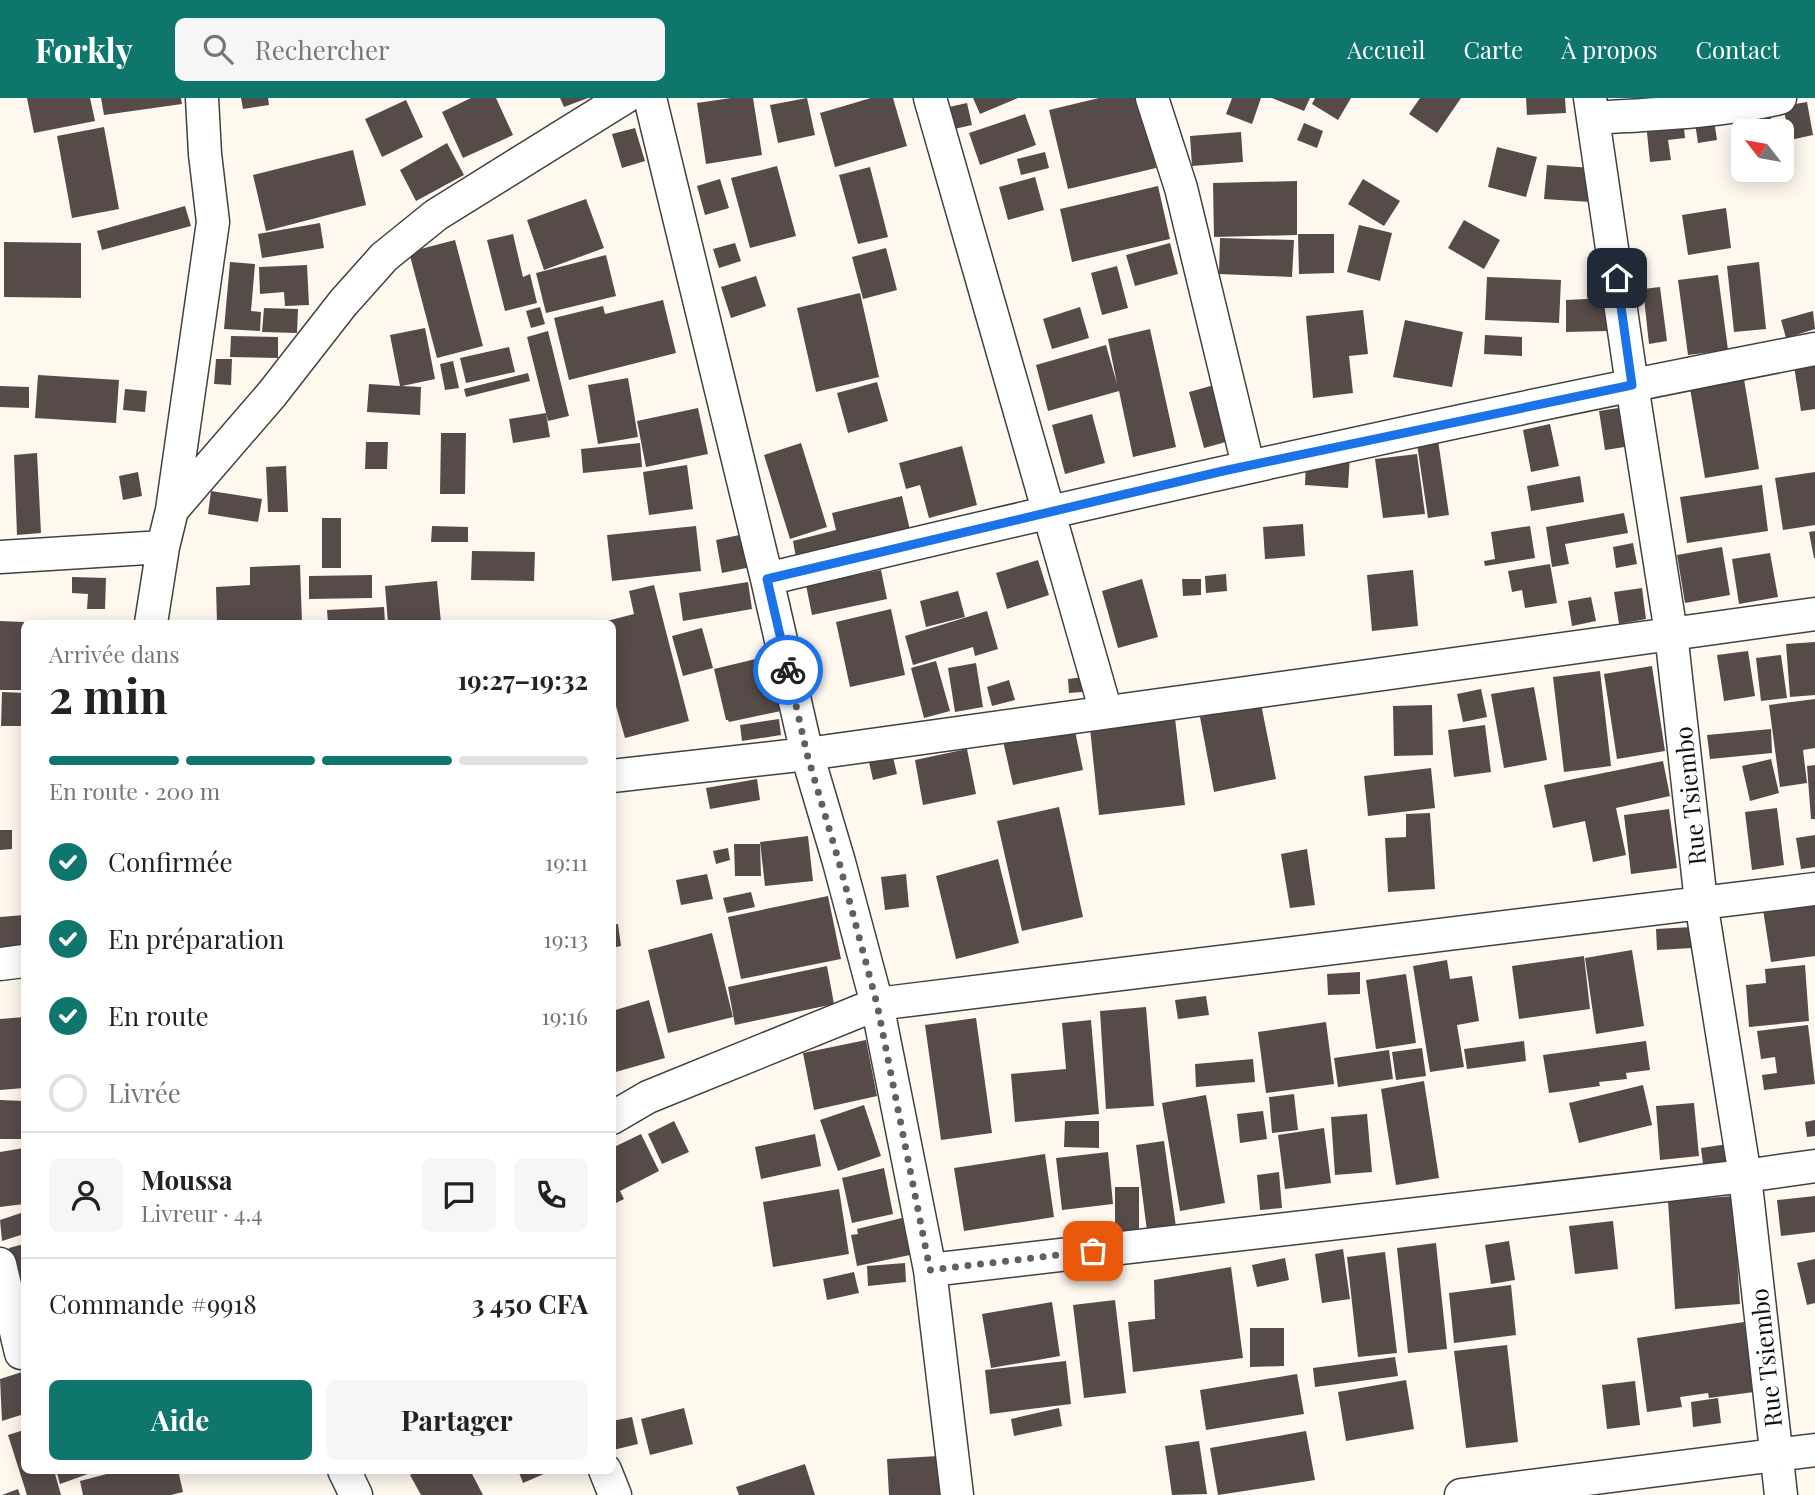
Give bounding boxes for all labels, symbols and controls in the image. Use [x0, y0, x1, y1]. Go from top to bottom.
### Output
search box [175, 18, 665, 81]
text: Forkly [35, 27, 133, 71]
icon: search [199, 30, 237, 68]
text: Rechercher [255, 32, 390, 67]
text: Accueil [1347, 33, 1425, 65]
text: Carte [1463, 33, 1523, 65]
text: À propos [1561, 33, 1657, 65]
text: Contact [1695, 33, 1780, 65]
north arrow [1731, 119, 1794, 182]
map controls [1731, 119, 1794, 182]
pin [1587, 248, 1647, 308]
icon: home [1598, 259, 1636, 297]
courier [753, 635, 823, 705]
text: Arrivée dans [49, 638, 180, 669]
icon: bike [769, 651, 807, 689]
text: 19:27–19:32 [457, 662, 588, 697]
text: 2 min [49, 664, 168, 726]
street label: Rue Tsiembo [1666, 725, 1712, 867]
text: En route · 200 m [49, 775, 220, 806]
icon: check [49, 843, 87, 881]
text: Confirmée [108, 844, 233, 879]
text: 19:11 [545, 846, 588, 877]
icon: check [49, 920, 87, 958]
text: En préparation [108, 921, 284, 956]
text: 19:13 [543, 923, 588, 954]
icon: check [49, 997, 87, 1035]
text: En route [108, 998, 209, 1033]
text: 19:16 [541, 1000, 588, 1031]
text: Livrée [108, 1075, 181, 1110]
button: person [49, 1158, 123, 1232]
button: chat [422, 1158, 496, 1232]
button: phone [514, 1158, 588, 1232]
text: Moussa [141, 1162, 233, 1197]
text: Livreur · 4.4 [141, 1197, 263, 1228]
pin [1063, 1221, 1123, 1281]
icon: bag [1074, 1232, 1112, 1270]
text: Commande #9918 [49, 1286, 257, 1321]
text: 3 450 CFA [472, 1286, 588, 1321]
street label: Rue Tsiembo [1742, 1287, 1788, 1429]
button: Aide [49, 1380, 312, 1460]
button: Partager [326, 1380, 588, 1460]

